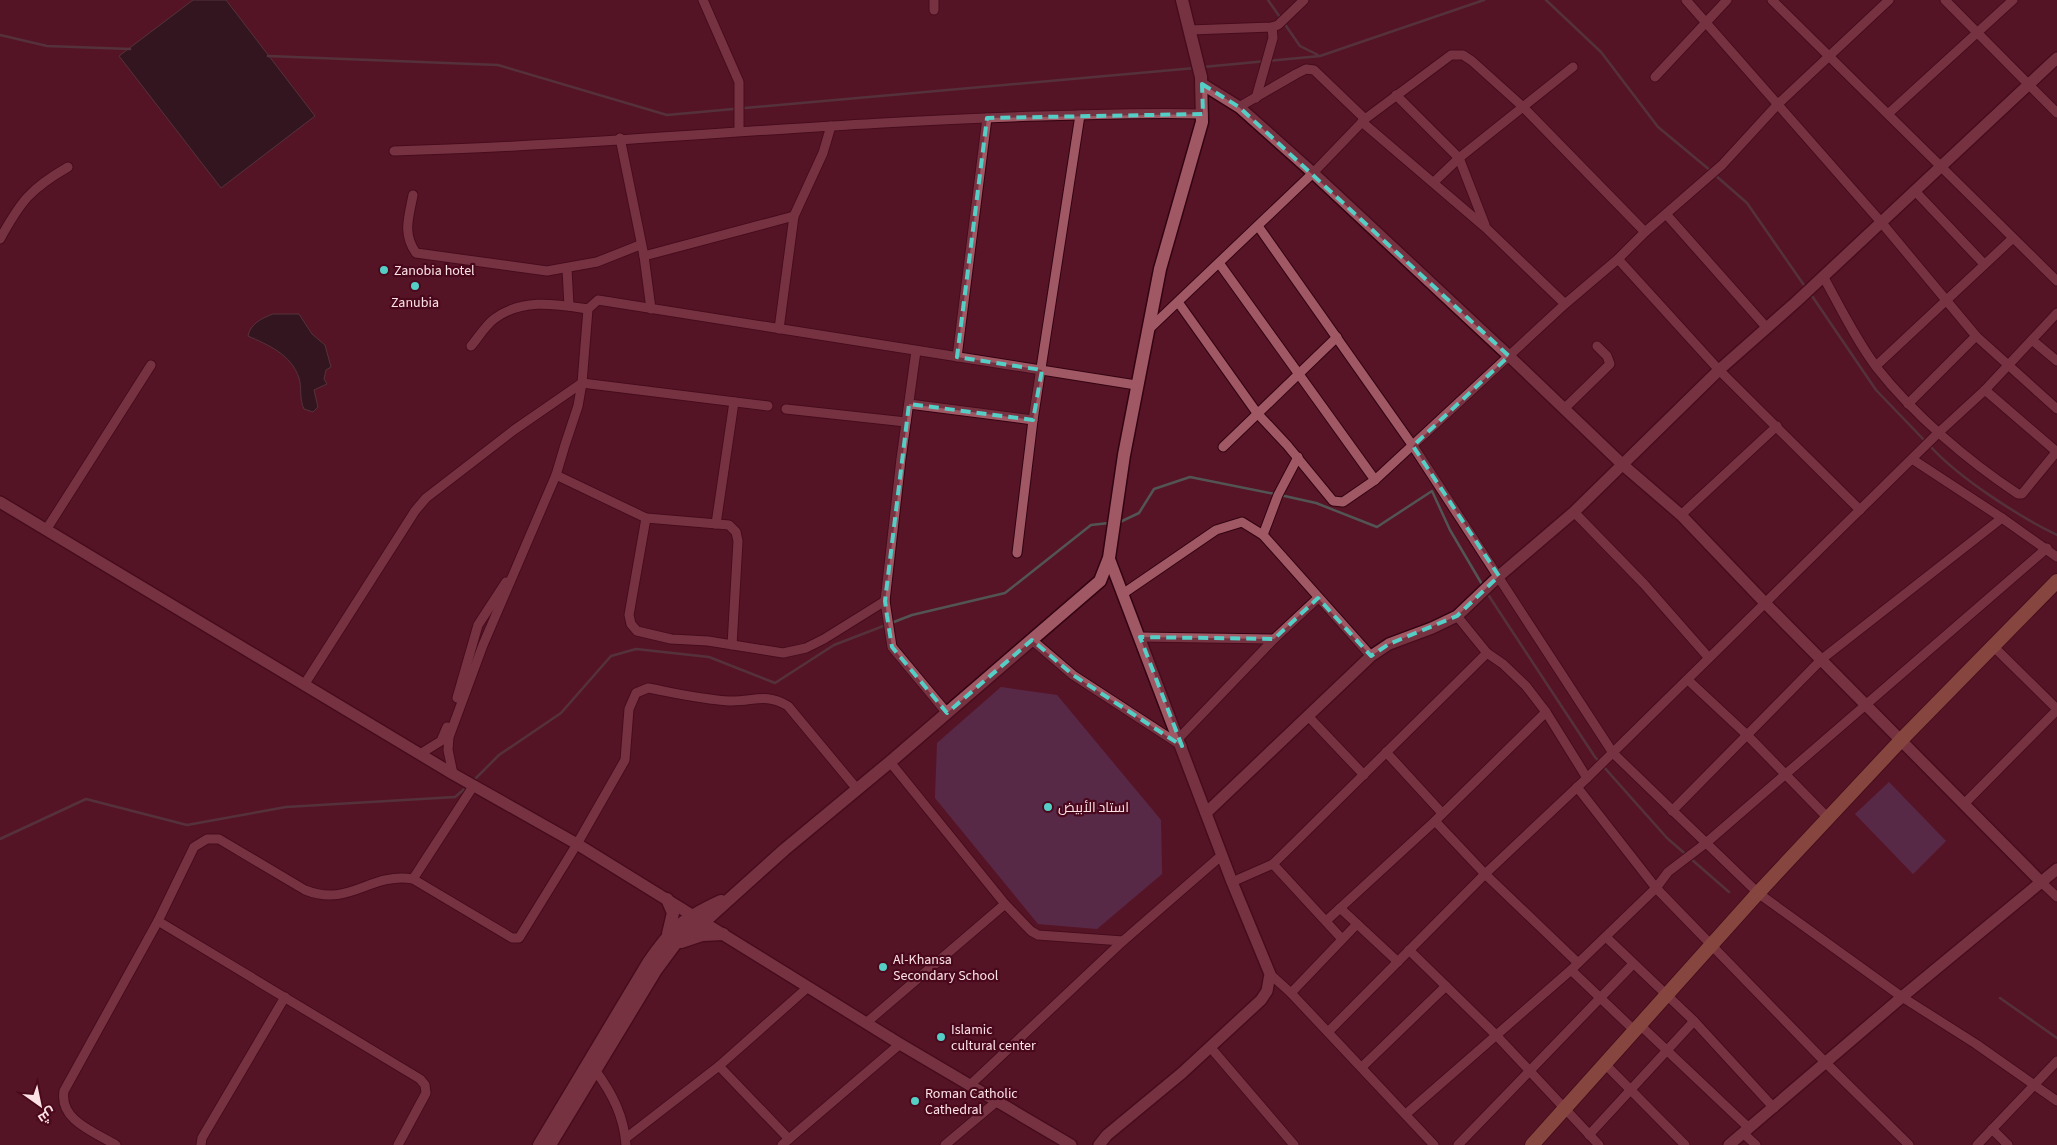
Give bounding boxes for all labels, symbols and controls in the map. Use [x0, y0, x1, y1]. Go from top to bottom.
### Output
place label: Zanobia hotel [394, 261, 475, 281]
marker: Zanobia hotel [378, 264, 390, 276]
marker: Zanubia [409, 280, 421, 292]
place label: Zanubia [391, 293, 439, 313]
place label: استاد الأبيض [1058, 798, 1129, 818]
marker: استاد الأبيض [1042, 801, 1054, 813]
place label: Al-Khansa Secondary School [893, 950, 999, 986]
marker: Al-Khansa Secondary School [877, 961, 889, 973]
place label: Islamic cultural center [951, 1020, 1036, 1056]
marker: Islamic cultural center [935, 1031, 947, 1043]
north arrow [15, 1080, 65, 1130]
place label: Roman Catholic Cathedral [925, 1084, 1018, 1120]
marker: Roman Catholic Cathedral [909, 1095, 921, 1107]
text: ش [34, 1102, 60, 1128]

